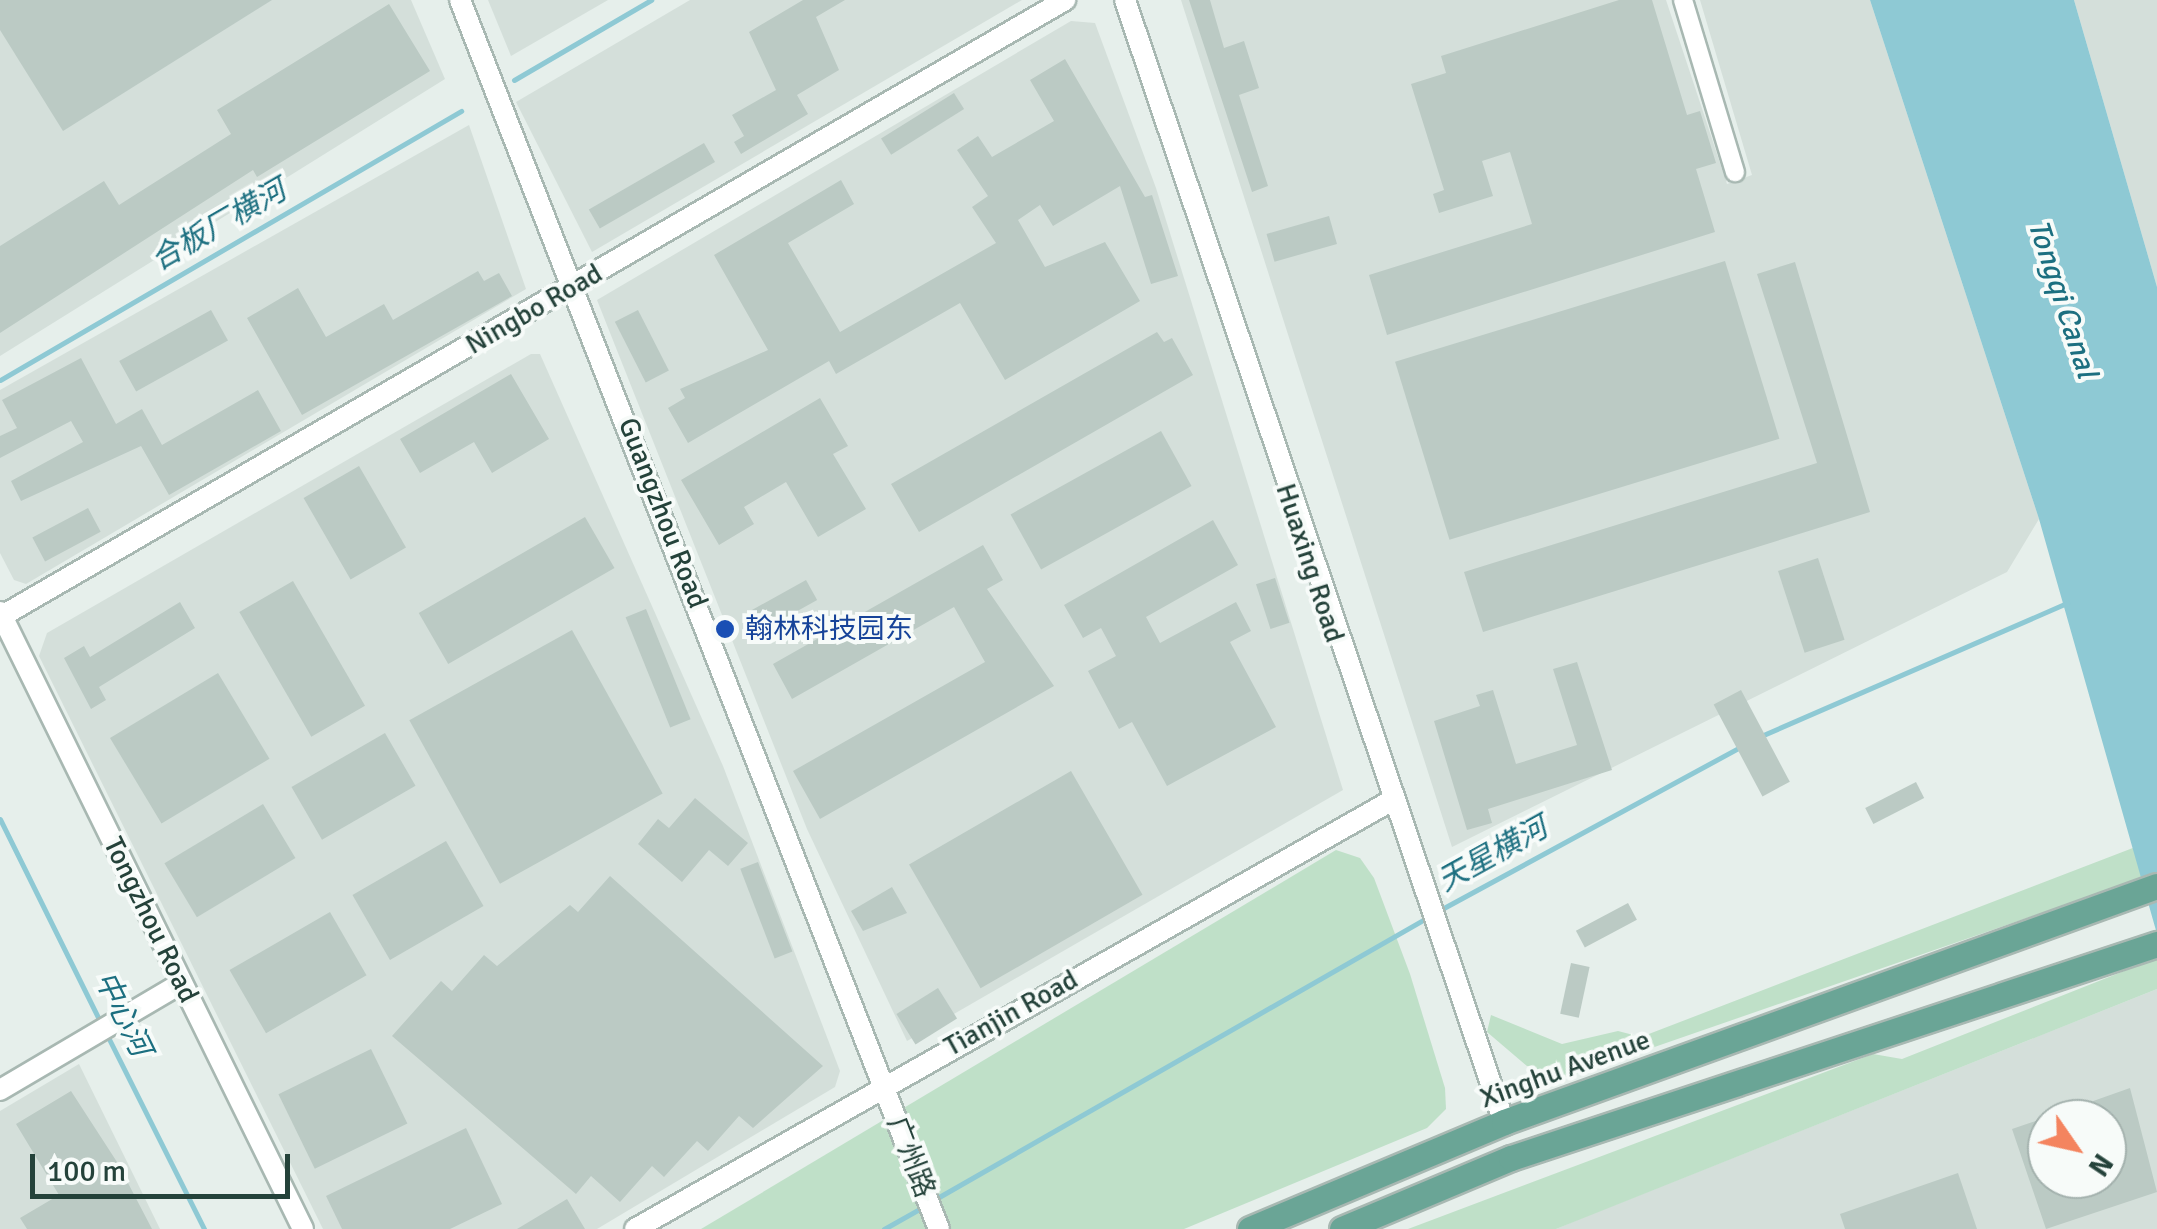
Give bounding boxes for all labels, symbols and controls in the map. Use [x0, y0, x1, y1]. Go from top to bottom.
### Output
water label: 合板厂横河 [145, 173, 293, 279]
water label: Tongqi Canal [2020, 215, 2104, 383]
street label: Ningbo Road [460, 256, 608, 362]
street label: Guangzhou Road [611, 413, 715, 613]
street label: Huaxing Road [1269, 479, 1351, 647]
place label: 翰林科技园东 [745, 612, 913, 646]
marker: 翰林科技园东 [714, 618, 736, 640]
water label: 天星横河 [1432, 810, 1554, 900]
street label: Tongzhou Road [96, 832, 206, 1008]
street label: Tianjin Road [938, 963, 1084, 1063]
water label: 中心河 [86, 966, 158, 1062]
street label: Xinghu Avenue [1475, 1023, 1655, 1115]
north arrow [2027, 1099, 2127, 1199]
street label: 广州路 [880, 1112, 942, 1202]
scale bar [35, 1134, 295, 1196]
text: N [2081, 1147, 2120, 1182]
text: 100 m [47, 1153, 126, 1190]

